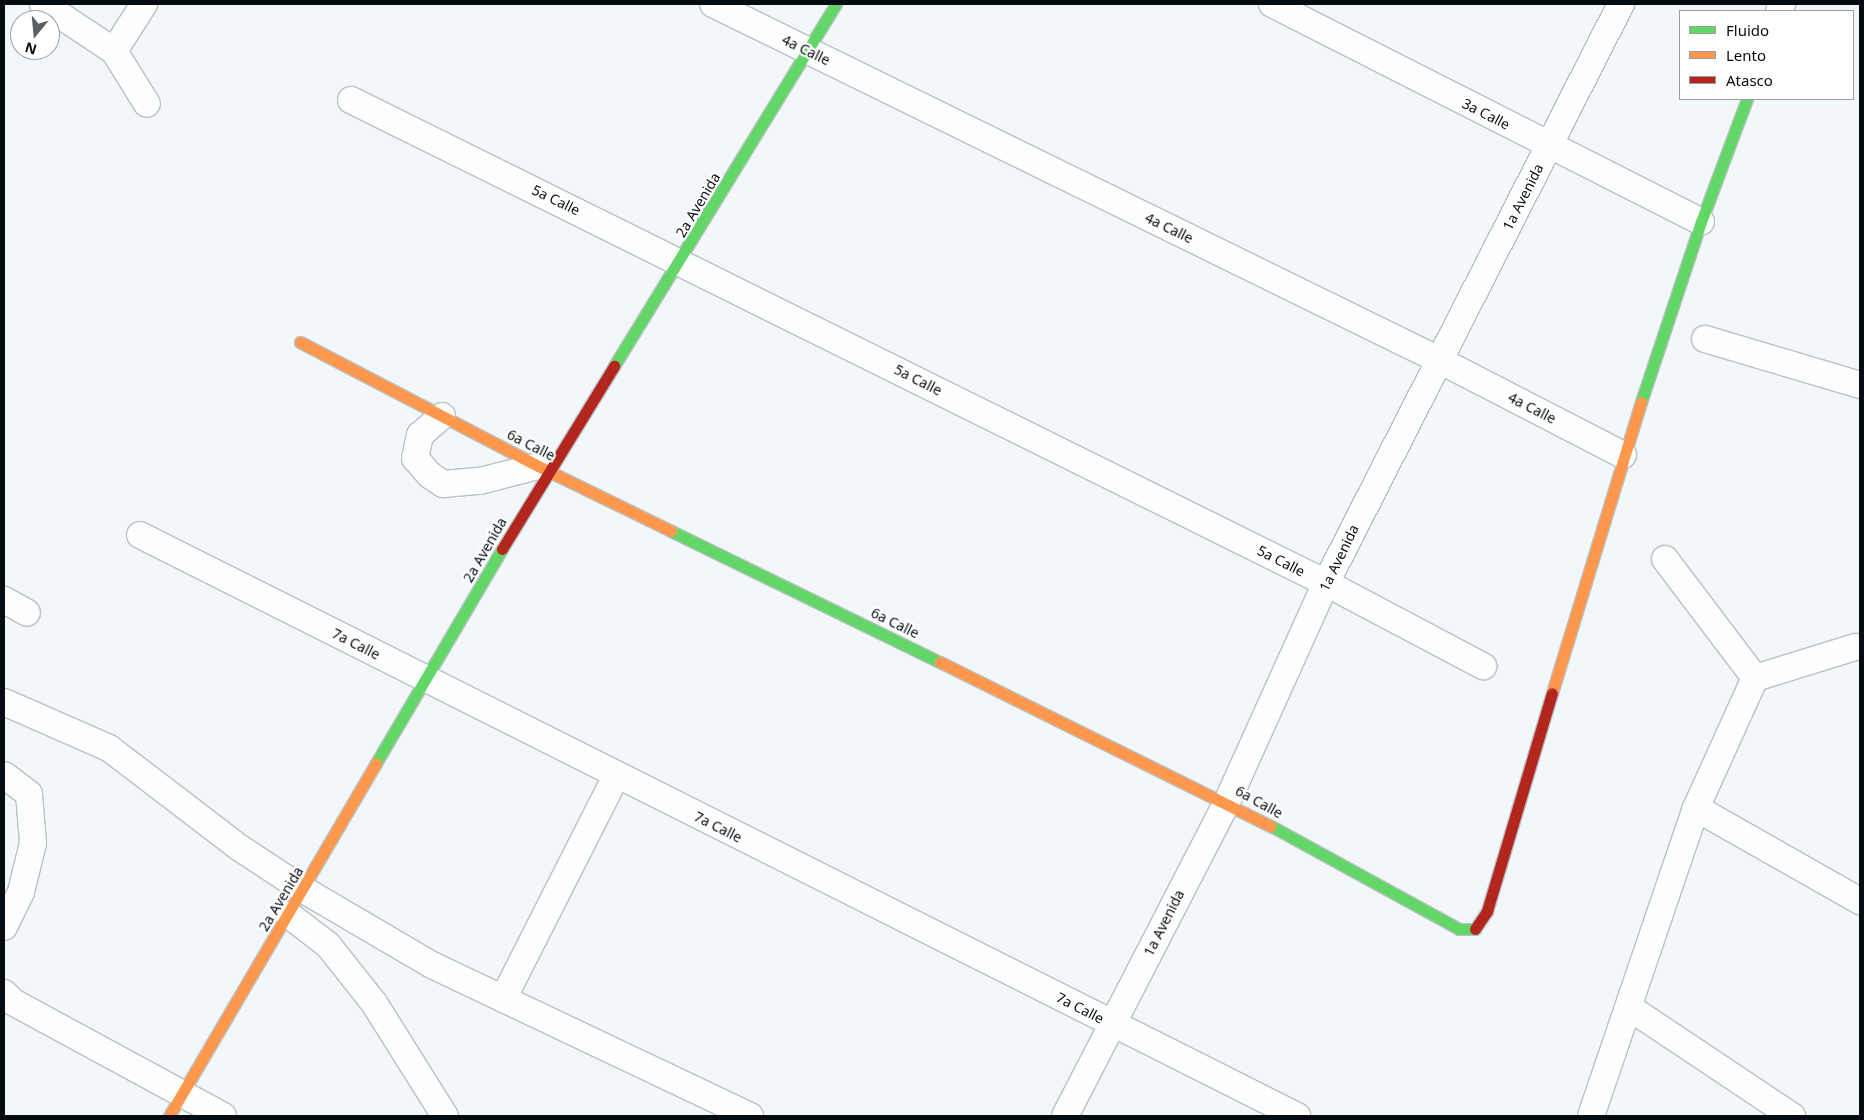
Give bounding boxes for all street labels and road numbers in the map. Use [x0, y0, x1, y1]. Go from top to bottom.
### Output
street label: 4a Calle [779, 31, 833, 69]
street label: 3a Calle [1459, 95, 1513, 133]
street label: 1a Avenida [1499, 161, 1547, 233]
street label: 2a Avenida [672, 170, 724, 240]
street label: 5a Calle [529, 181, 583, 219]
street label: 4a Calle [1142, 209, 1196, 247]
street label: 5a Calle [891, 361, 945, 399]
street label: 4a Calle [1505, 389, 1559, 427]
street label: 6a Calle [504, 426, 558, 464]
street label: 2a Avenida [460, 515, 510, 585]
street label: 1a Avenida [1316, 522, 1362, 594]
street label: 5a Calle [1254, 542, 1308, 580]
street label: 6a Calle [868, 604, 922, 642]
street label: 7a Calle [329, 625, 383, 663]
street label: 6a Calle [1232, 782, 1286, 822]
street label: 7a Calle [691, 808, 745, 846]
street label: 2a Avenida [255, 864, 307, 934]
street label: 1a Avenida [1140, 887, 1188, 959]
street label: 7a Calle [1053, 989, 1107, 1027]

